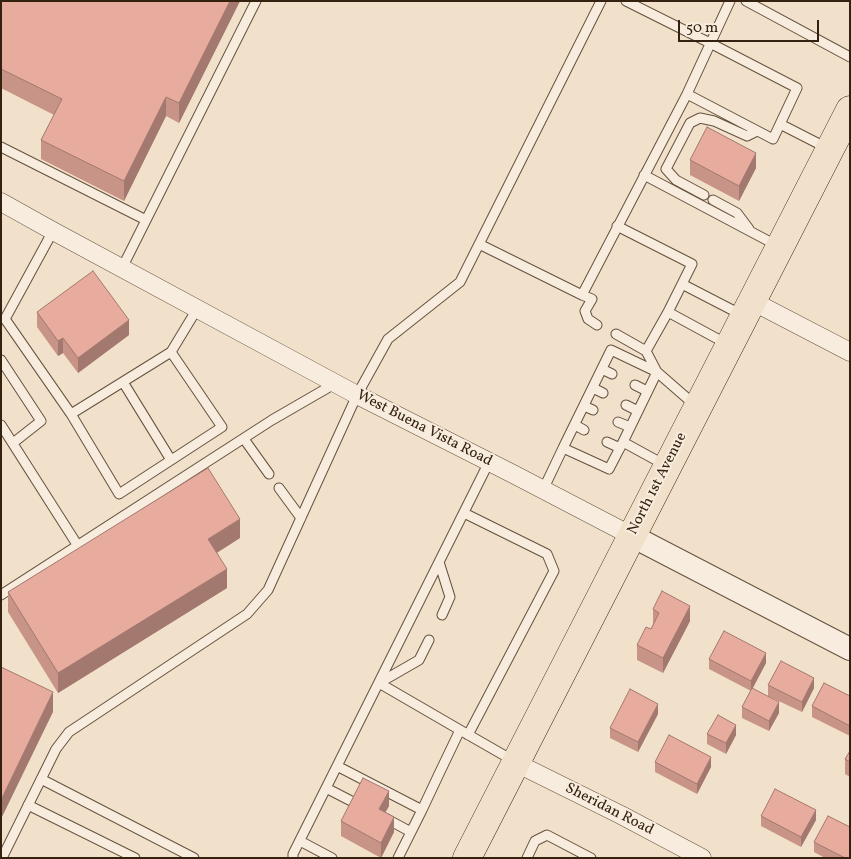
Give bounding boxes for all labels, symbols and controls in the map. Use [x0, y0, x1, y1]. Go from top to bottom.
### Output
scale bar [681, 10, 822, 42]
text: 50 m [686, 18, 718, 39]
street label: West Buena Vista Road [353, 387, 495, 471]
street label: North 1st Avenue [625, 430, 691, 538]
street label: Sheridan Road [562, 780, 656, 840]

